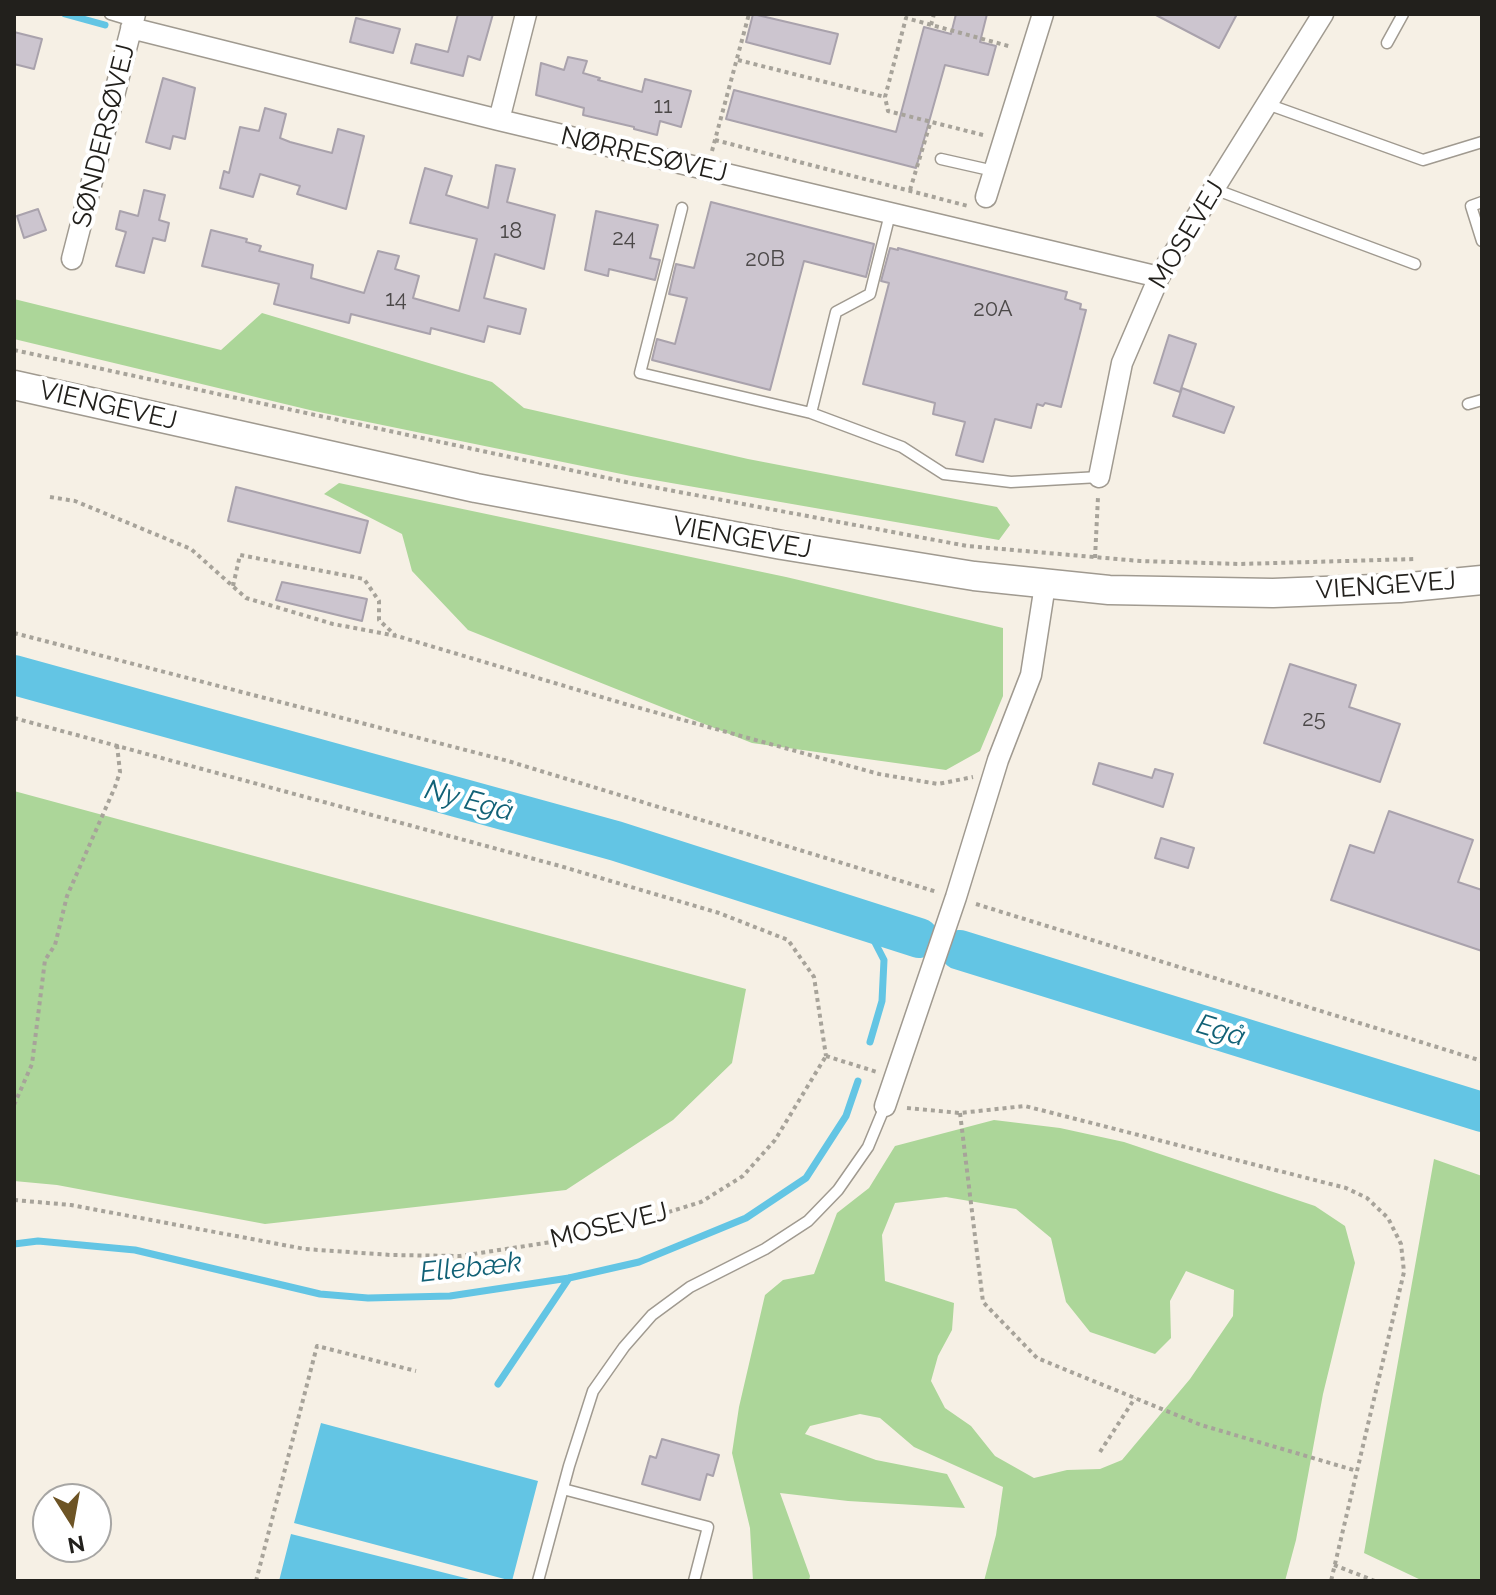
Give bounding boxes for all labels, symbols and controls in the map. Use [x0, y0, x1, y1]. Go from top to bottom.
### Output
street label: SØNDERSØVEJ [66, 41, 142, 231]
house number: 11 [654, 93, 672, 119]
street label: NØRRESØVEJ [558, 121, 730, 189]
street label: MOSEVEJ [1143, 176, 1231, 294]
house number: 18 [500, 218, 522, 244]
house number: 24 [612, 225, 636, 251]
house number: 20B [745, 246, 785, 272]
house number: 14 [385, 286, 407, 312]
house number: 20A [973, 296, 1013, 322]
street label: VIENGEVEJ [36, 375, 180, 437]
street label: VIENGEVEJ [670, 510, 814, 566]
street label: VIENGEVEJ [1315, 566, 1457, 606]
house number: 25 [1302, 706, 1326, 732]
water label: Ny Egå [421, 773, 517, 829]
water label: Egå [1193, 1008, 1249, 1054]
street label: MOSEVEJ [547, 1196, 671, 1256]
water label: Ellebæk [418, 1246, 524, 1290]
north arrow [32, 1483, 112, 1563]
text: N [65, 1530, 87, 1559]

